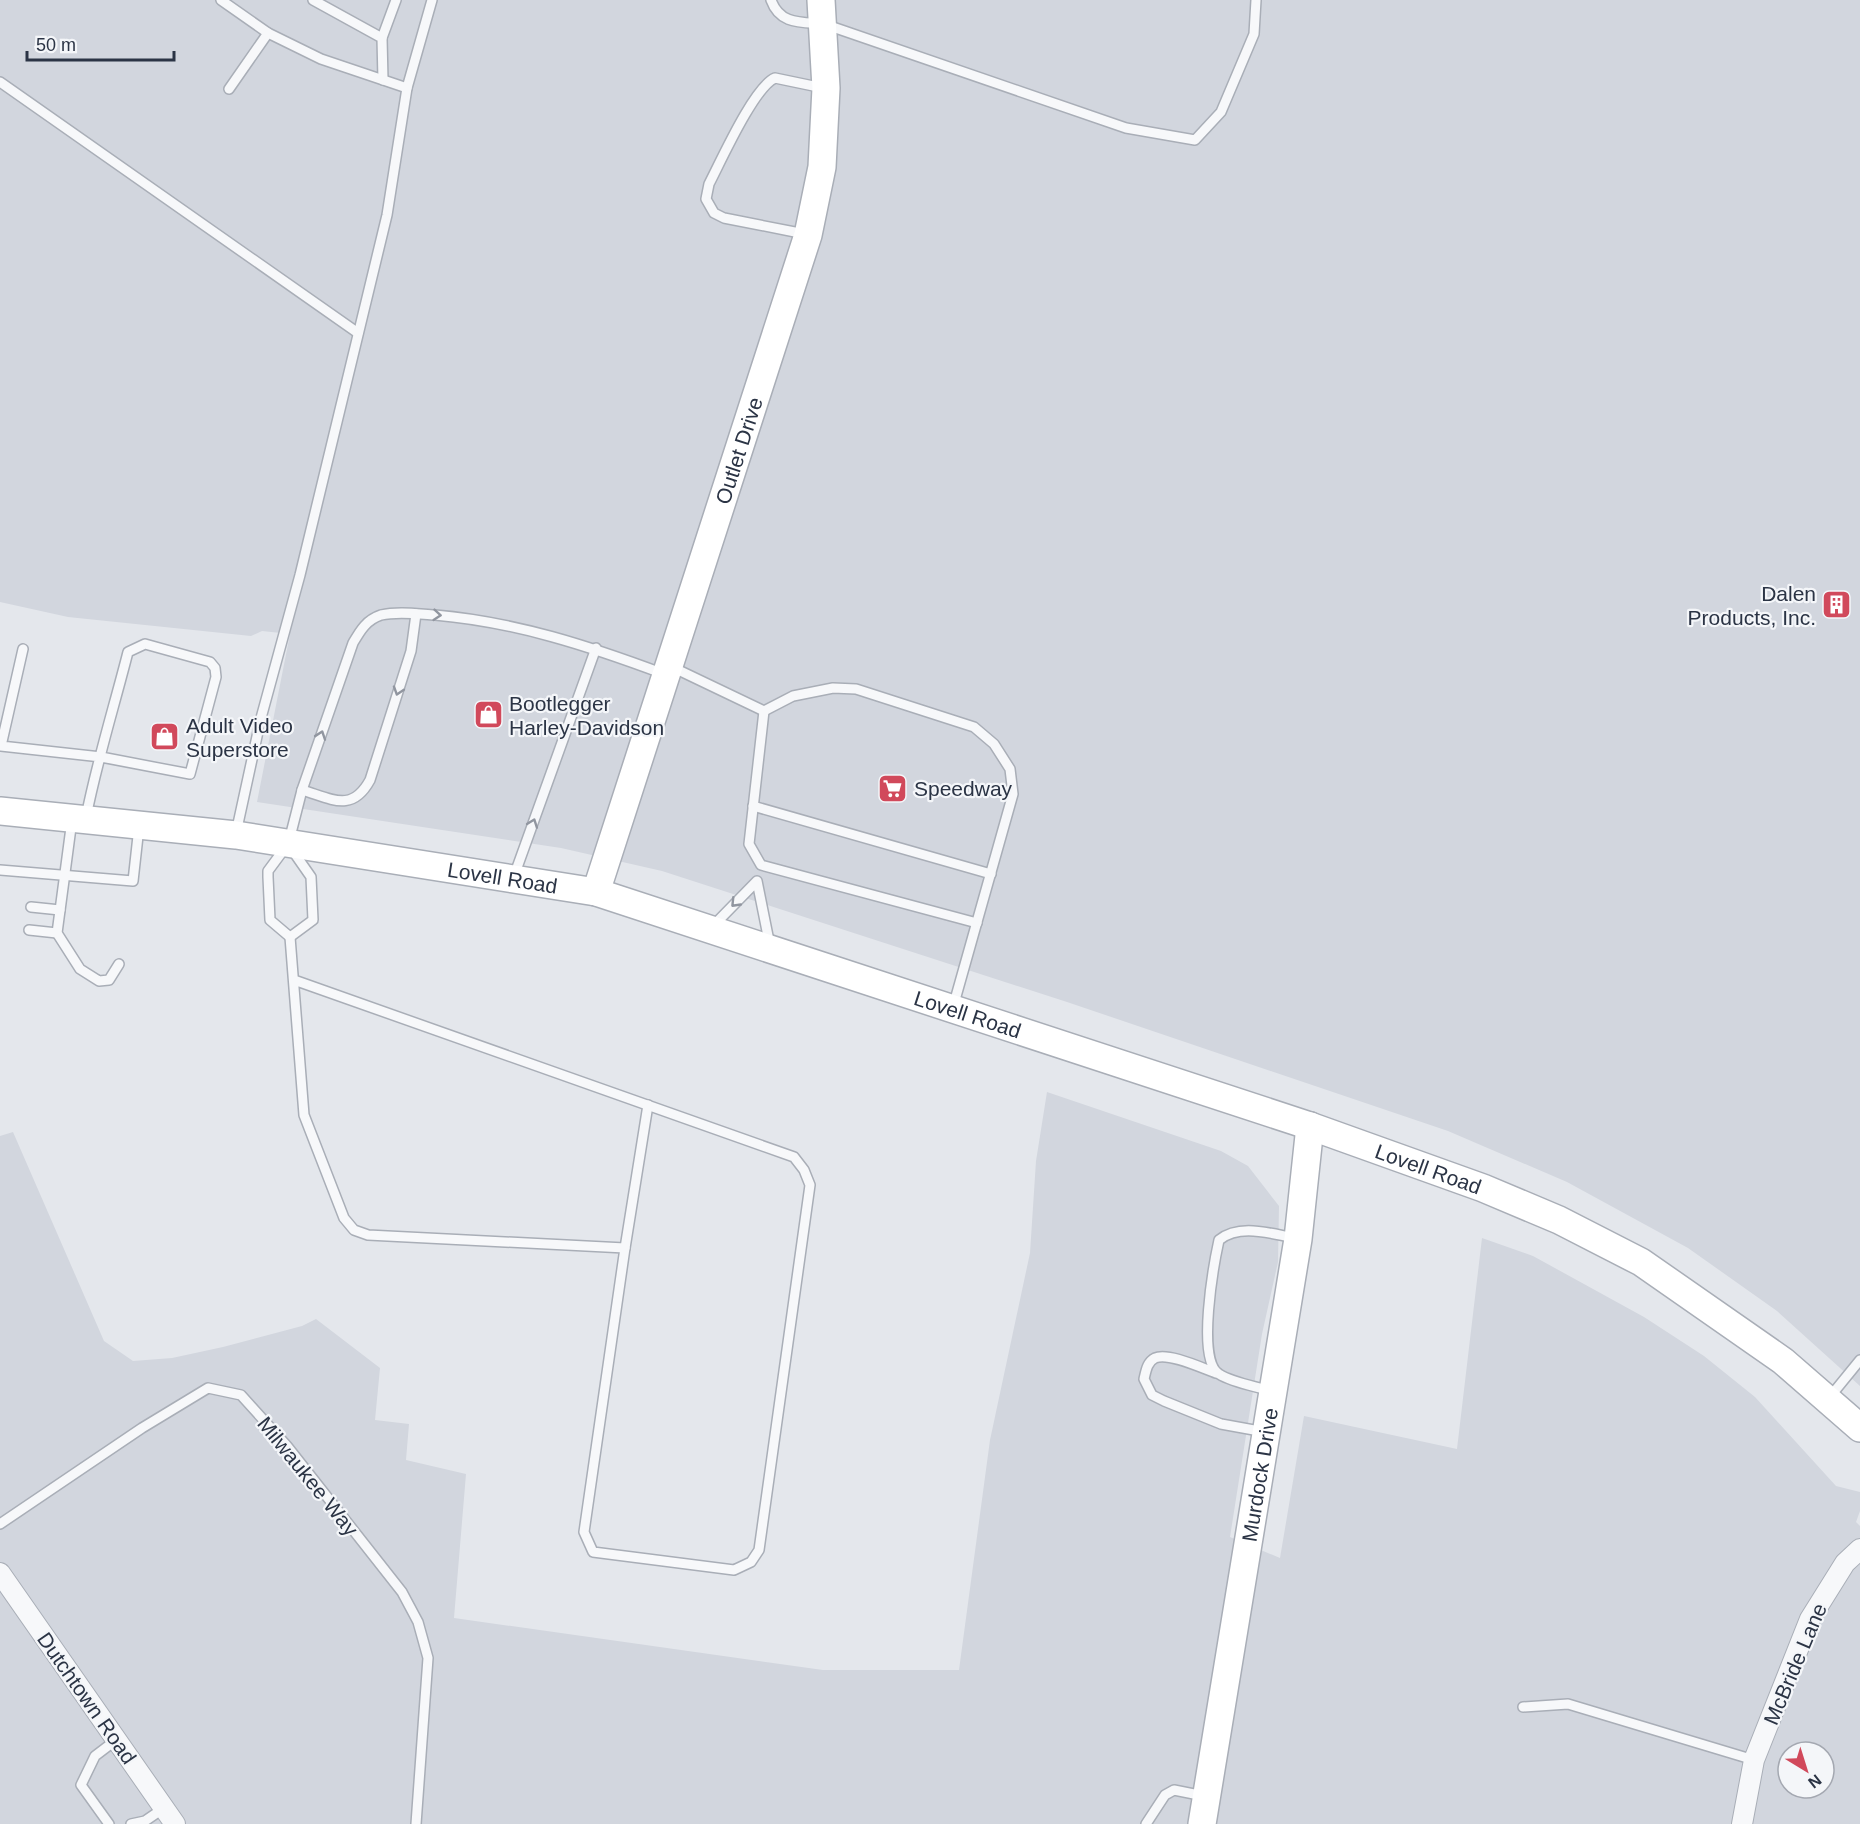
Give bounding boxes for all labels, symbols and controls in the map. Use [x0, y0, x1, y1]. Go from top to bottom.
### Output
scale bar [27, 24, 174, 62]
text: 50 m [36, 35, 76, 55]
street label: Outlet Drive [711, 394, 766, 507]
place label: Dalen Products, Inc. [1688, 582, 1816, 629]
building icon: Dalen Products, Inc. [1821, 589, 1853, 621]
one-way arrow [433, 609, 442, 622]
one-way arrow [393, 685, 406, 696]
place label: Bootlegger Harley-Davidson [509, 692, 664, 739]
shop icon: Bootlegger Harley-Davidson [472, 699, 504, 731]
place label: Adult Video Superstore [186, 714, 293, 761]
shop icon: Adult Video Superstore [149, 721, 181, 753]
one-way arrow [314, 730, 326, 741]
supermarket icon: Speedway [877, 772, 909, 804]
place label: Speedway [914, 777, 1013, 800]
one-way arrow [525, 818, 538, 829]
street label: Lovell Road [446, 857, 559, 897]
one-way arrow [731, 897, 742, 907]
street label: Lovell Road [912, 986, 1024, 1042]
street label: Lovell Road [1372, 1139, 1485, 1198]
street label: Murdock Drive [1237, 1406, 1282, 1543]
street label: Milwaukee Way [253, 1412, 363, 1540]
street label: McBride Lane [1759, 1600, 1831, 1728]
street label: Dutchtown Road [33, 1628, 141, 1768]
north arrow [1776, 1740, 1836, 1800]
text: N [1805, 1771, 1825, 1792]

